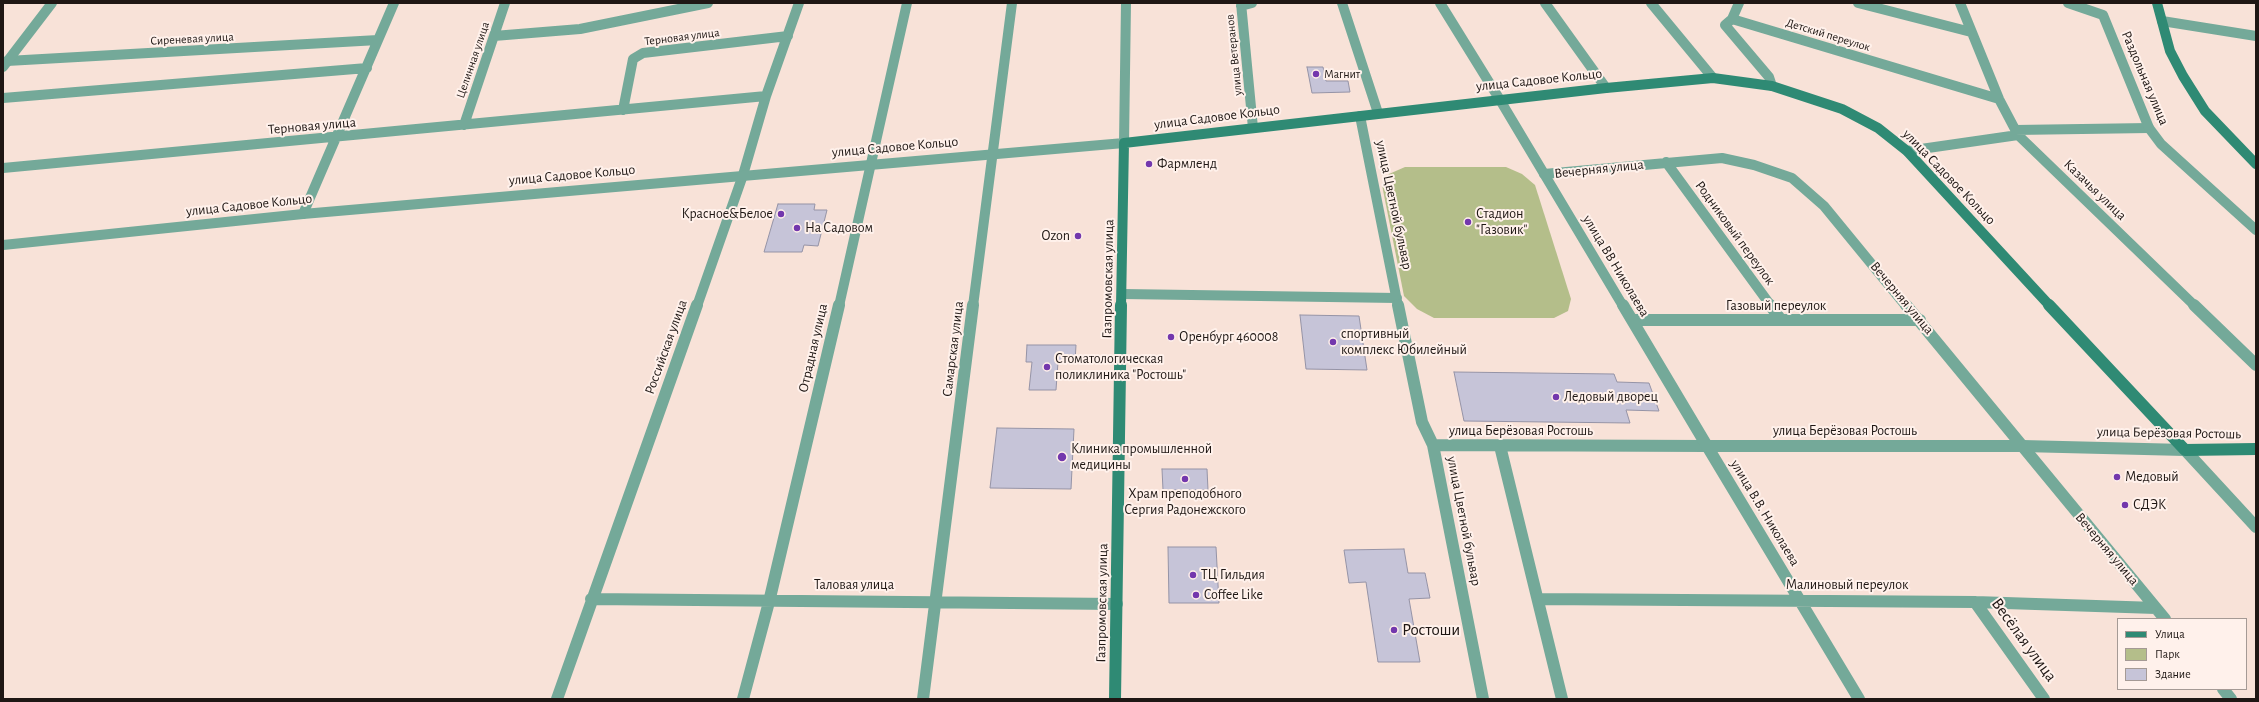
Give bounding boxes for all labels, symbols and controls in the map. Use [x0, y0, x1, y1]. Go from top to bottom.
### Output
street label: улица Ветеранов [1223, 14, 1245, 96]
street label: Детский переулок [1784, 15, 1872, 55]
street label: Целинная улица [453, 20, 493, 100]
street label: Терновая улица [644, 25, 720, 49]
street label: Раздольная улица [2118, 28, 2172, 128]
street label: Сиреневая улица [150, 30, 234, 48]
street label: улица Садовое Кольцо [1475, 65, 1603, 95]
place label: Магнит [1324, 67, 1360, 81]
marker: Магнит [1311, 69, 1321, 79]
street label: улица Садовое Кольцо [1153, 101, 1281, 133]
street label: Терновая улица [267, 114, 357, 138]
street label: улица Садовое Кольцо [1899, 126, 1999, 228]
street label: улица Садовое Кольцо [831, 133, 959, 161]
street label: улица Цветной бульвар [1372, 139, 1416, 271]
place label: Фармленд [1157, 156, 1217, 172]
street label: Вечерняя улица [1553, 156, 1645, 182]
street label: Казачья улица [2060, 156, 2130, 224]
marker: Фармленд [1144, 159, 1154, 169]
street label: улица Садовое Кольцо [508, 161, 636, 189]
street label: Родниковый переулок [1691, 177, 1779, 289]
street label: улица Садовое Кольцо [185, 190, 313, 220]
place label: Красное&Белое [681, 206, 773, 222]
place label: Стадион "Газовик" [1476, 206, 1527, 238]
marker: Красное&Белое [776, 209, 786, 219]
street label: улица ВВ Николаева [1579, 212, 1653, 320]
marker: Стадион "Газовик" [1463, 217, 1473, 227]
street label: Газпромовская улица [1099, 219, 1117, 339]
place label: На Садовом [805, 220, 873, 236]
marker: На Садовом [792, 223, 802, 233]
place label: Ozon [1042, 228, 1070, 244]
marker: Ozon [1073, 231, 1083, 241]
street label: Вечерняя улица [1867, 258, 1937, 338]
street label: Российская улица [641, 297, 691, 397]
street label: Газовый переулок [1726, 298, 1826, 314]
street label: Самарская улица [939, 300, 967, 398]
street label: Отрадная улица [795, 302, 831, 394]
place label: спортивный комплекс Юбилейный [1341, 326, 1467, 358]
place label: Оренбург 460008 [1179, 329, 1278, 345]
marker: Оренбург 460008 [1166, 332, 1176, 342]
marker: спортивный комплекс Юбилейный [1328, 337, 1338, 347]
place label: Стоматологическая поликлиника "Ростошь" [1055, 351, 1186, 384]
marker: Стоматологическая поликлиника "Ростошь" [1042, 362, 1052, 372]
place label: Ледовый дворец [1564, 389, 1658, 405]
marker: Ледовый дворец [1551, 392, 1561, 402]
street label: улица Берёзовая Ростошь [1449, 423, 1593, 439]
street label: улица Берёзовая Ростошь [1773, 423, 1917, 439]
street label: улица Берёзовая Ростошь [2097, 423, 2241, 443]
place label: Клиника промышленной медицины [1071, 441, 1212, 474]
marker: Клиника промышленной медицины [1056, 451, 1068, 463]
street label: улица Цветной бульвар [1443, 455, 1485, 587]
street label: улица В.В. Николаева [1727, 457, 1803, 569]
place label: Медовый [2125, 469, 2179, 485]
marker: Медовый [2112, 472, 2122, 482]
marker: Храм преподобного Сергия Радонежского [1180, 474, 1190, 484]
place label: Храм преподобного Сергия Радонежского [1124, 486, 1246, 518]
place label: СДЭК [2133, 497, 2166, 513]
marker: СДЭК [2120, 500, 2130, 510]
street label: Вечерняя улица [2072, 509, 2142, 589]
street label: Газпромовская улица [1093, 543, 1111, 663]
place label: ТЦ Гильдия [1201, 567, 1265, 583]
marker: ТЦ Гильдия [1188, 570, 1198, 580]
street label: Таловая улица [814, 577, 894, 593]
street label: Малиновый переулок [1786, 577, 1908, 593]
place label: Coffee Like [1204, 587, 1263, 603]
marker: Coffee Like [1191, 590, 1201, 600]
street label: Весёлая улица [1987, 594, 2061, 686]
legend [2117, 618, 2247, 690]
place label: Ростоши [1402, 620, 1460, 640]
marker: Ростоши [1389, 625, 1399, 635]
text: Улица [2155, 628, 2185, 640]
text: Парк [2155, 648, 2180, 660]
text: Здание [2155, 668, 2191, 680]

